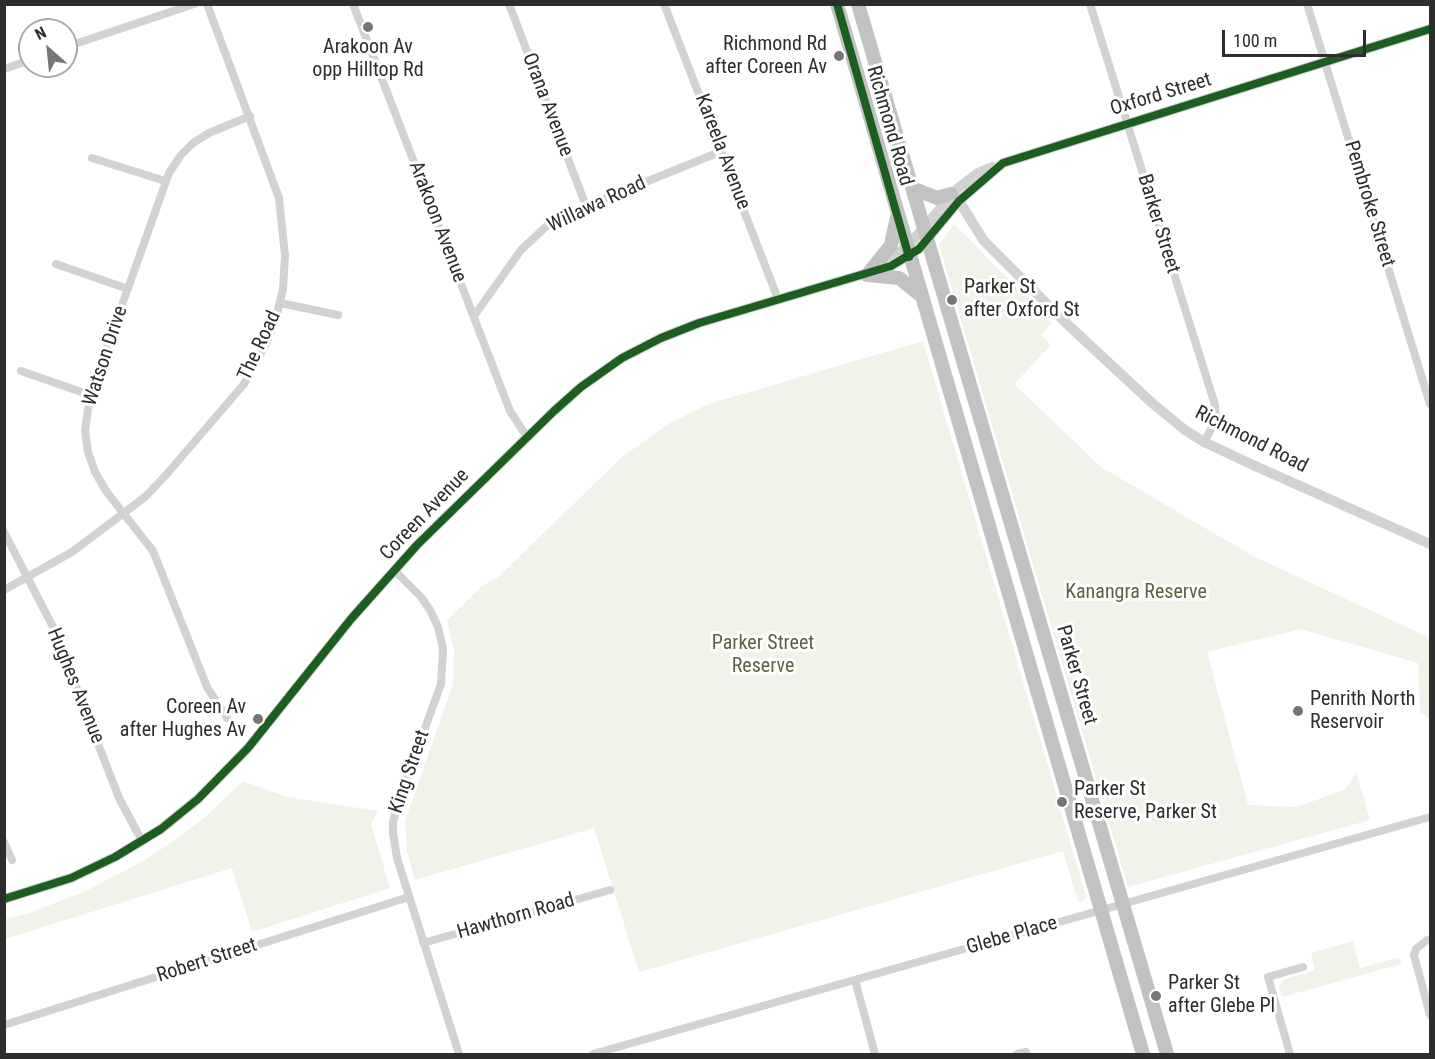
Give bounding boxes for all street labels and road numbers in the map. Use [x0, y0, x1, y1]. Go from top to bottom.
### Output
street label: Orana Avenue [516, 50, 578, 160]
street label: Richmond Road [860, 63, 918, 189]
street label: Oxford Street [1108, 68, 1214, 122]
street label: Kareela Avenue [689, 91, 755, 213]
street label: Pembroke Street [1338, 138, 1400, 270]
street label: Arakoon Avenue [403, 158, 471, 286]
street label: Willawa Road [544, 172, 650, 238]
street label: Barker Street [1132, 172, 1184, 276]
street label: Watson Drive [79, 303, 133, 409]
street label: The Road [233, 307, 287, 385]
street label: Richmond Road [1191, 401, 1311, 479]
street label: Coreen Avenue [375, 464, 475, 566]
street label: Parker Street [1050, 622, 1102, 728]
street label: Hughes Avenue [41, 625, 109, 747]
street label: King Street [385, 727, 435, 817]
street label: Hawthorn Road [454, 889, 578, 945]
street label: Glebe Place [964, 912, 1060, 960]
street label: Robert Street [154, 934, 260, 988]

